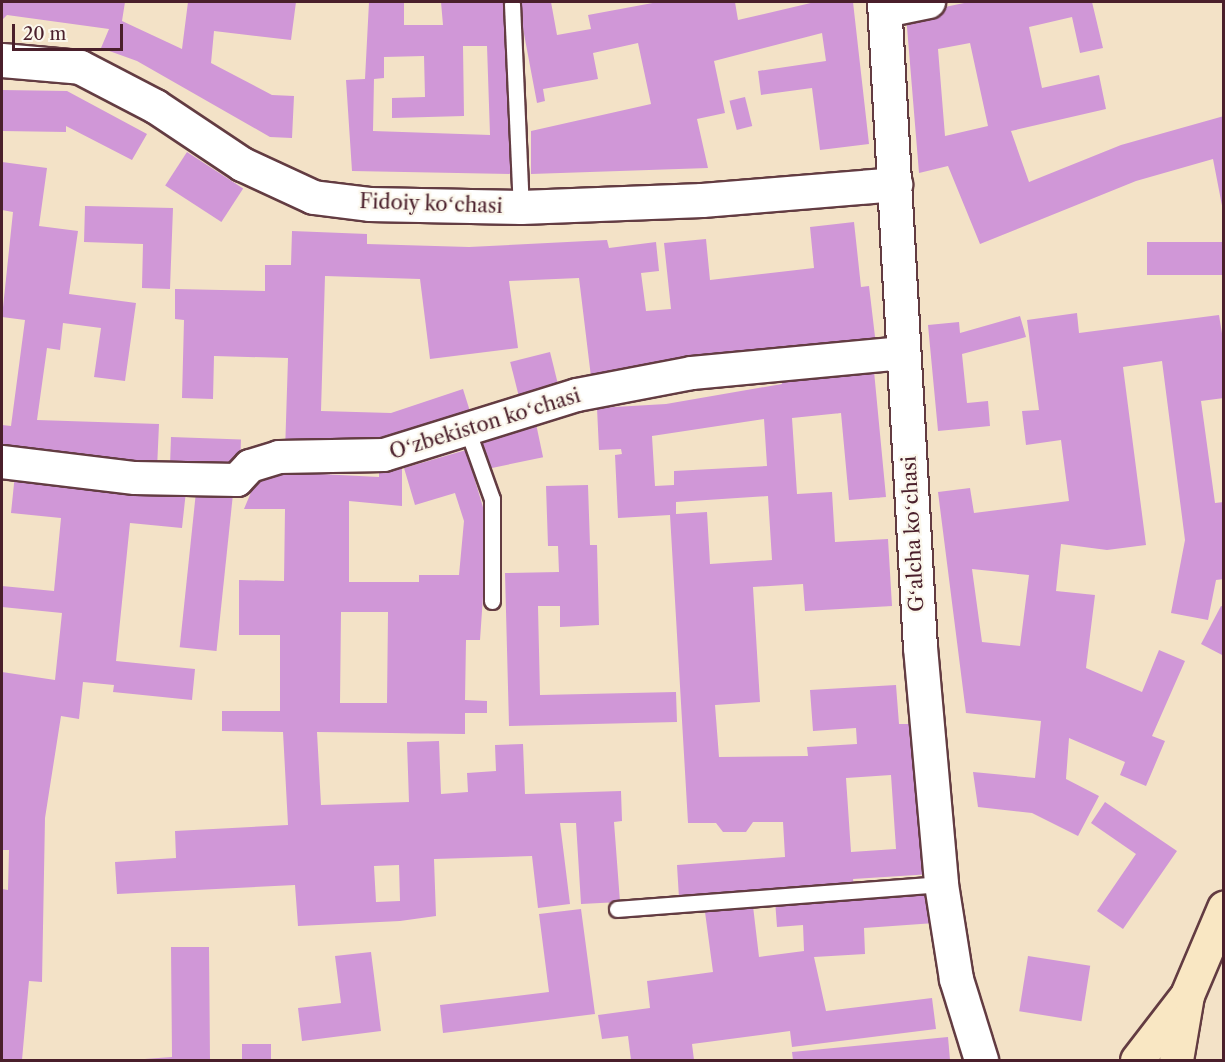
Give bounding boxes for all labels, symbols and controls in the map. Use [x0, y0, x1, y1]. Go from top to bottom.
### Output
scale bar [15, 12, 126, 50]
text: 20 m [23, 23, 66, 45]
street label: Fidoiy koʻchasi [359, 189, 503, 219]
street label: Oʻzbekiston koʻchasi [387, 384, 583, 464]
street label: Gʻalcha koʻchasi [897, 455, 929, 613]

